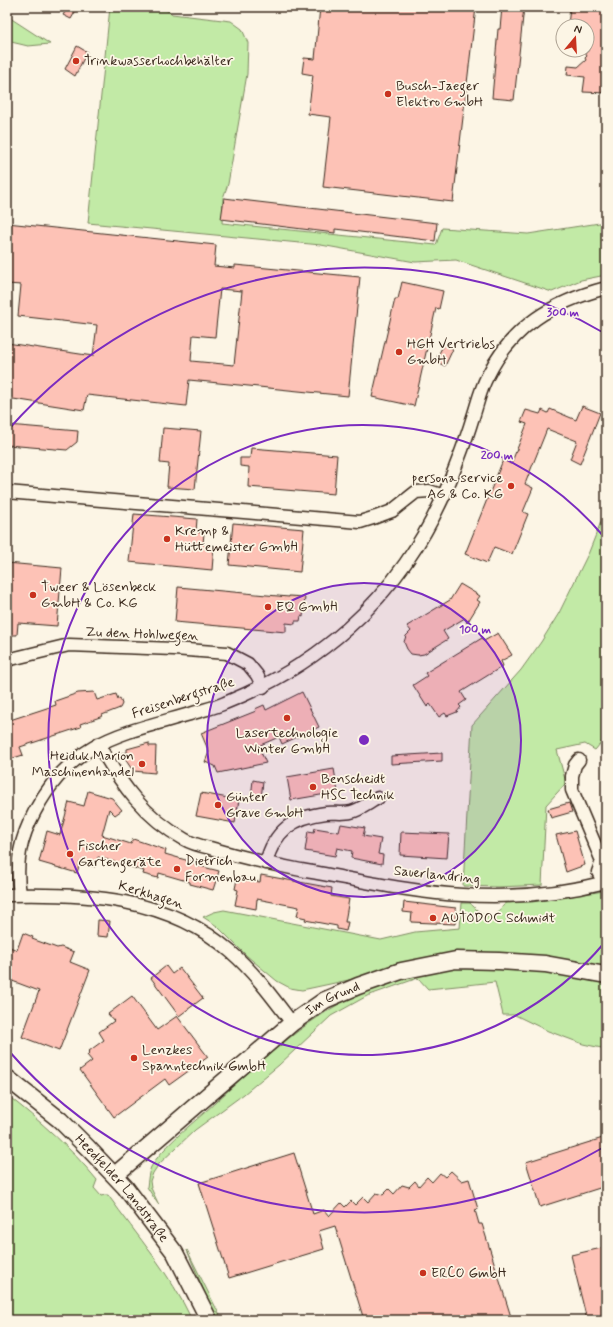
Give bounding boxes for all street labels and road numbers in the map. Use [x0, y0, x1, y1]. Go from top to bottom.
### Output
street label: Zu den Hohlwegen [85, 623, 199, 647]
street label: Freisenbergstraße [129, 673, 237, 725]
street label: Sauerlandring [393, 862, 481, 888]
street label: Kerkhagen [116, 877, 186, 915]
street label: Im Grund [302, 977, 362, 1020]
street label: Heedfelder Landstraße [71, 1131, 173, 1246]

